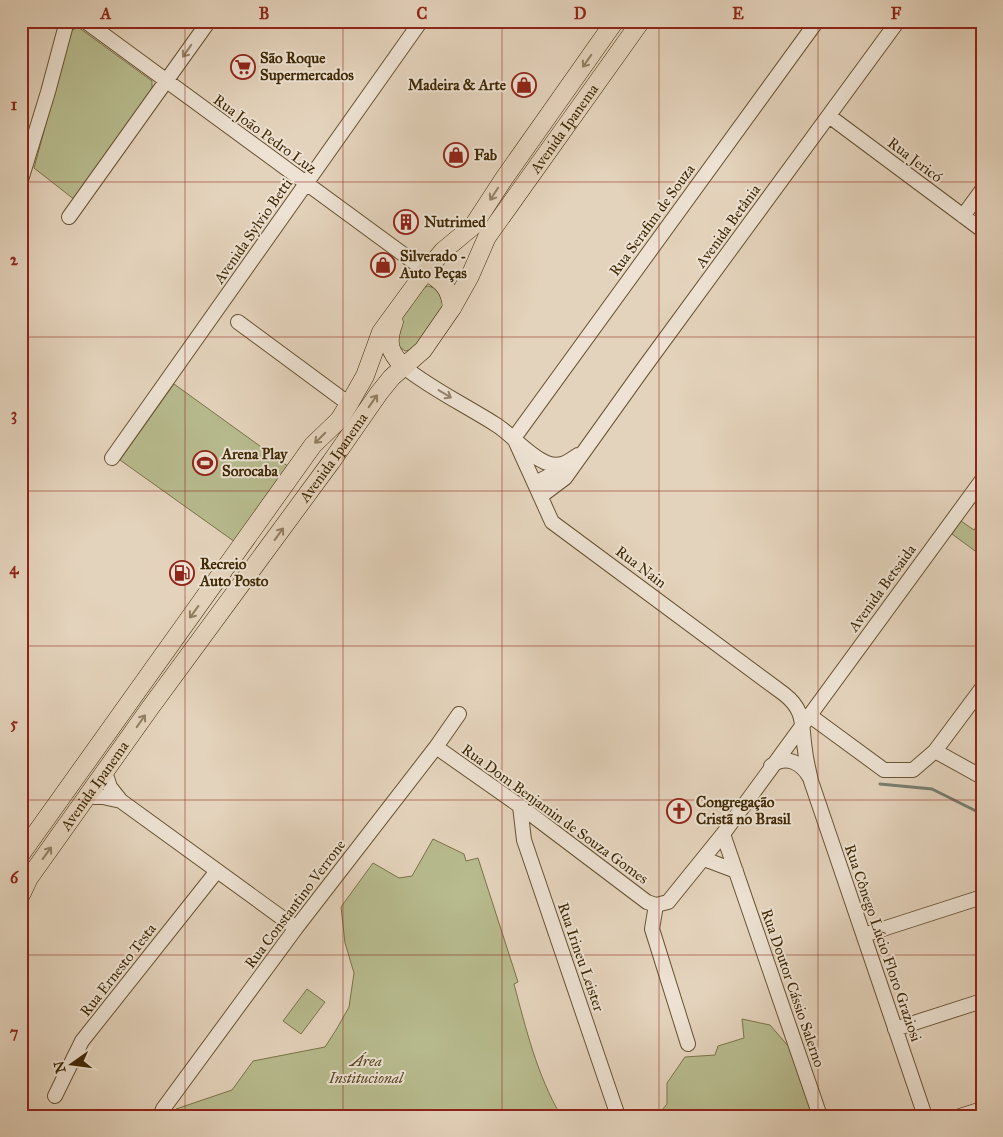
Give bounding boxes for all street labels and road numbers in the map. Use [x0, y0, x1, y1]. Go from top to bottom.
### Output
street label: Avenida Ipanema [526, 80, 603, 178]
street label: Rua João Pedro Luz [209, 91, 320, 178]
street label: Rua Jericó [884, 134, 946, 187]
street label: Rua Serafim de Souza [605, 160, 699, 279]
street label: Avenida Sylvio Betti [209, 175, 296, 288]
street label: Avenida Betânia [691, 180, 765, 272]
street label: Avenida Ipanema [295, 409, 372, 506]
street label: Avenida Betsaida [844, 540, 920, 636]
street label: Rua Nain [612, 542, 670, 592]
street label: Avenida Ipanema [56, 737, 133, 835]
street label: Rua Dom Benjamin de Souza Gomes [458, 740, 652, 888]
street label: Rua Constantino Verrone [241, 836, 349, 972]
street label: Rua Cônego Lúcio Floro Graziosi [841, 842, 925, 1044]
street label: Rua Irineu Leister [554, 900, 608, 1014]
street label: Rua Doutor Cássio Salerno [757, 906, 829, 1070]
street label: Rua Ernesto Testa [76, 919, 160, 1020]

